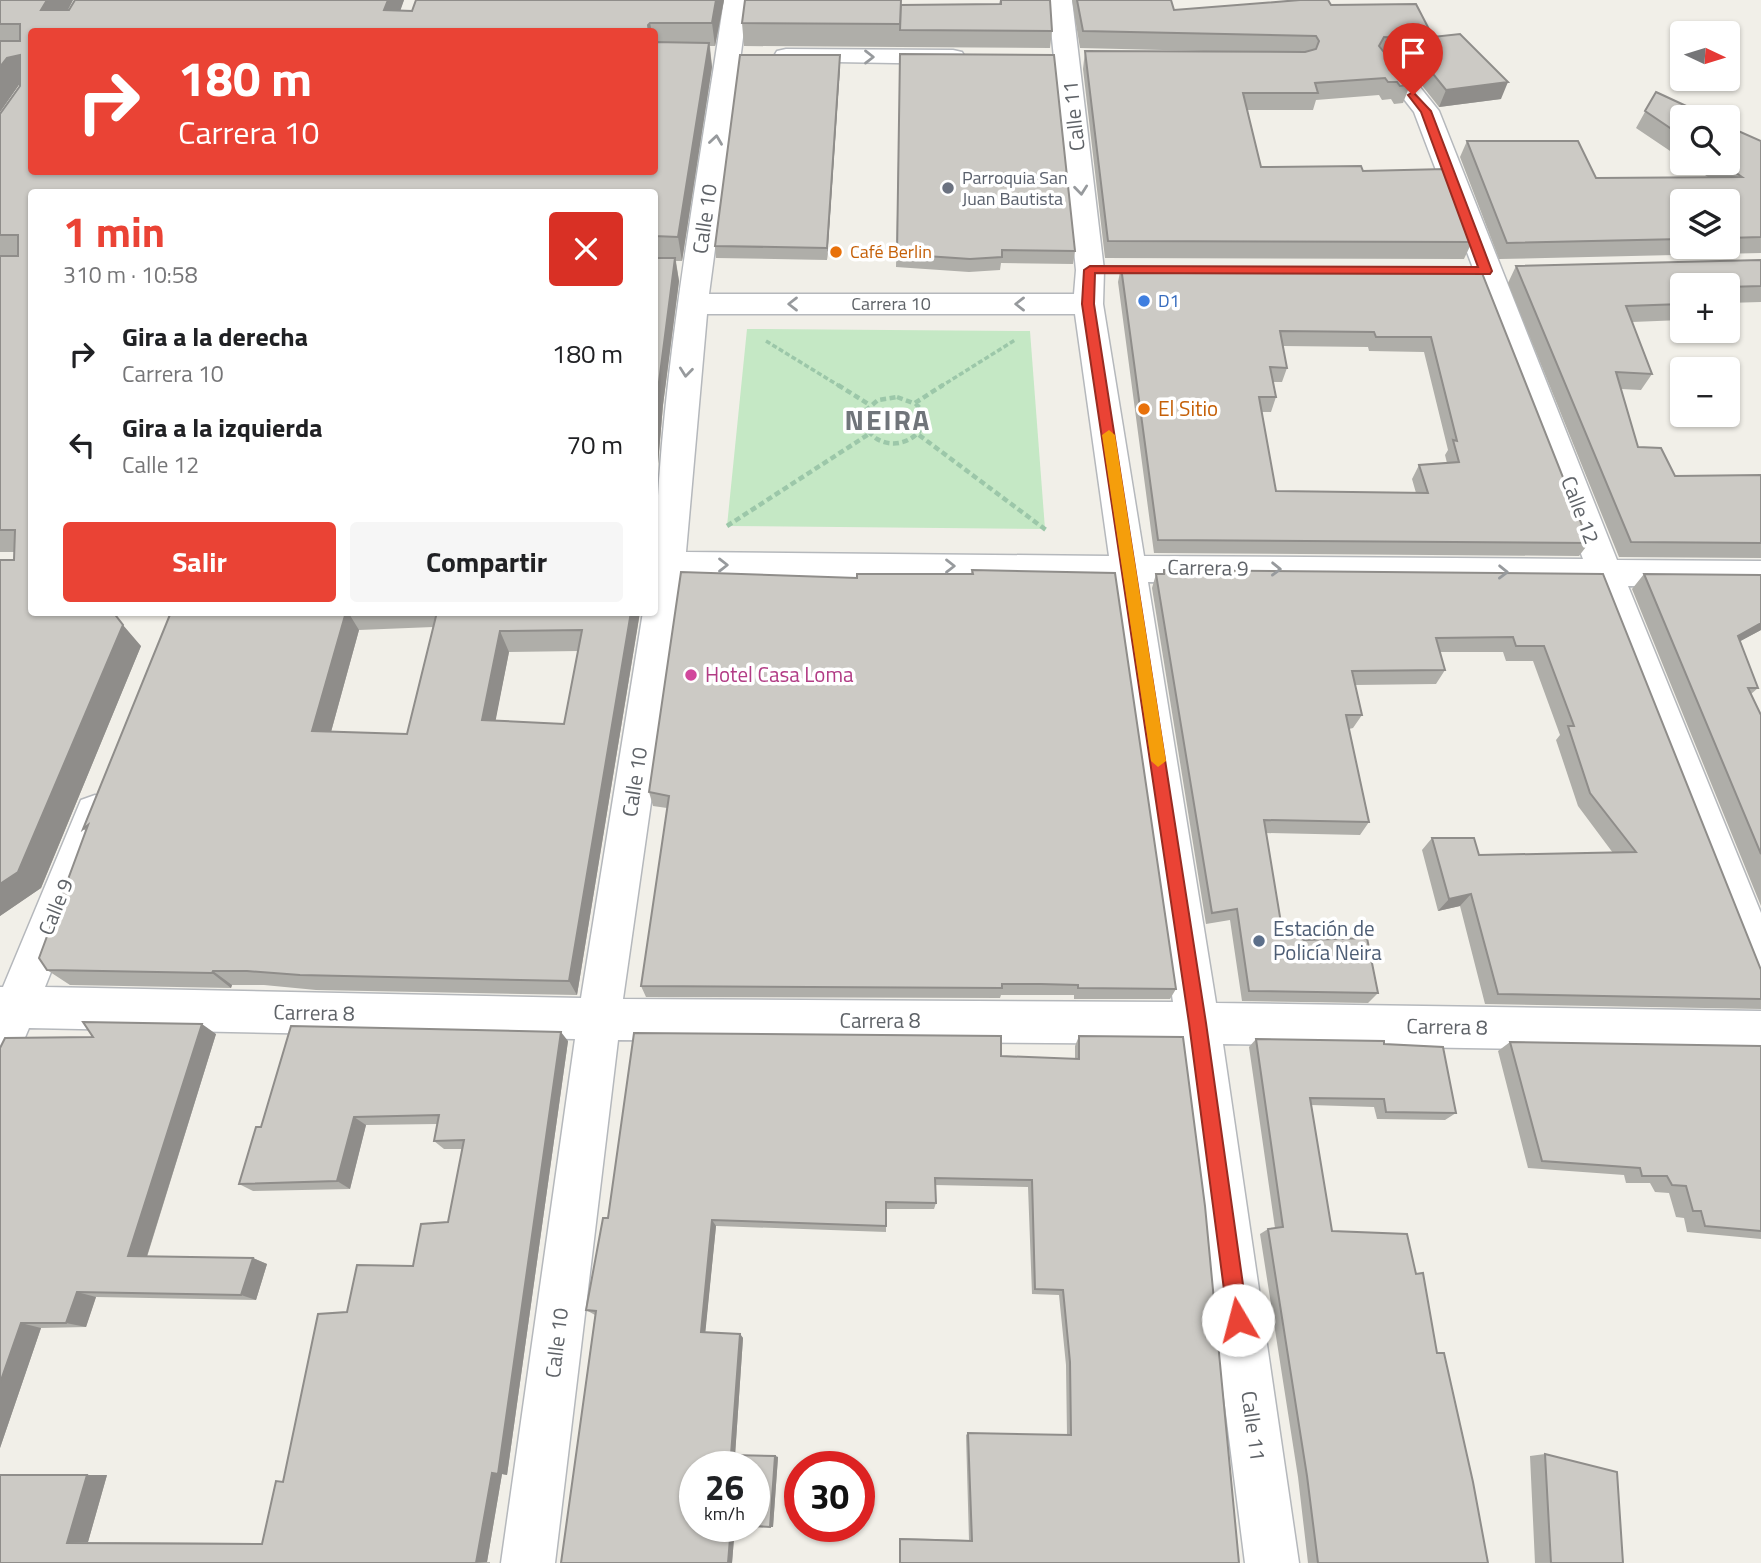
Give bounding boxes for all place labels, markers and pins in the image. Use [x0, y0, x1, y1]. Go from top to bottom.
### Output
pin [1383, 23, 1443, 95]
place label: Parroquia San Juan Bautista [962, 164, 1068, 212]
marker: Parroquia San Juan Bautista [940, 180, 956, 196]
place label: Café Berlin [850, 238, 932, 265]
marker: Café Berlin [828, 244, 844, 260]
place label: D1 [1158, 287, 1180, 314]
marker: D1 [1136, 293, 1152, 309]
place label: El Sitio [1158, 392, 1218, 424]
marker: El Sitio [1136, 401, 1152, 417]
place label: Hotel Casa Loma [705, 658, 854, 690]
marker: Hotel Casa Loma [683, 667, 699, 683]
place label: Estación de Policía Neira [1273, 912, 1382, 968]
marker: Estación de Policía Neira [1251, 933, 1267, 949]

